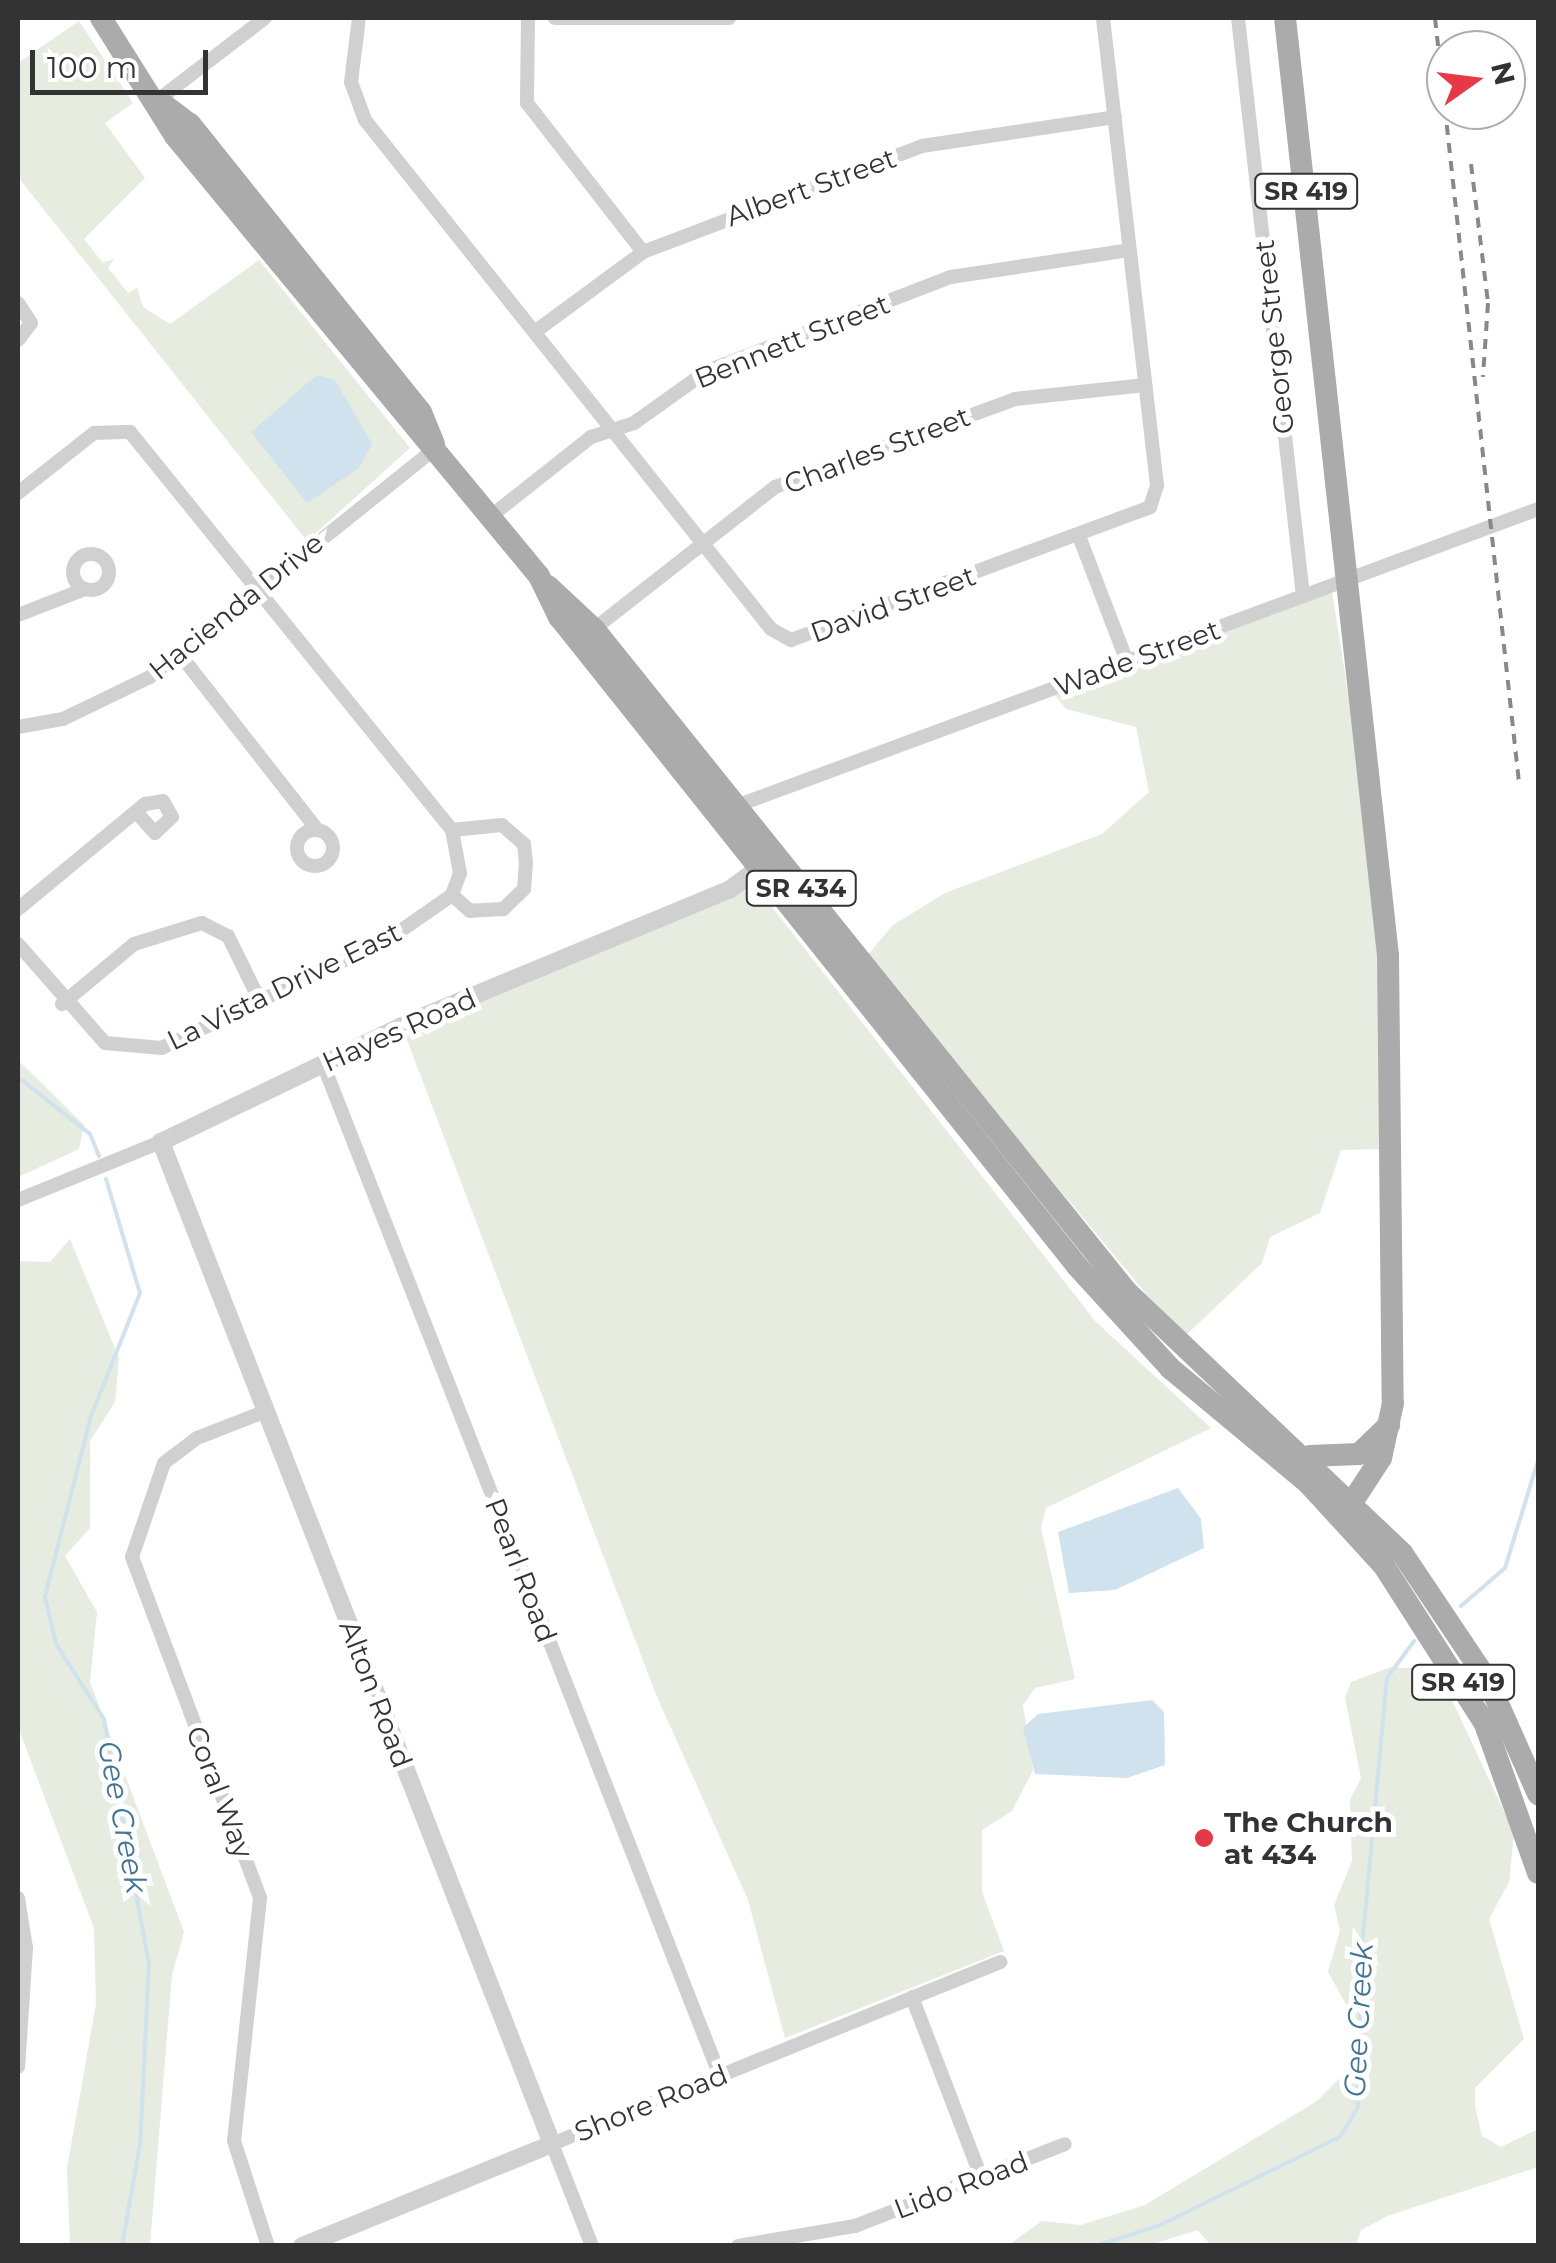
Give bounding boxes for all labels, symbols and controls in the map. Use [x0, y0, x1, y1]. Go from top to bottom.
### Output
scale bar [35, 30, 212, 92]
north arrow [1426, 30, 1526, 130]
text: 100 m [47, 49, 137, 86]
text: N [1484, 58, 1522, 88]
street label: Albert Street [721, 141, 901, 233]
road number: SR 419 [1254, 171, 1358, 211]
street label: George Street [1247, 238, 1301, 436]
street label: Bennett Street [690, 287, 894, 395]
street label: Charles Street [779, 399, 975, 501]
street label: Hacienda Drive [142, 525, 330, 687]
street label: David Street [806, 559, 980, 649]
street label: Wade Street [1050, 612, 1224, 704]
road number: SR 434 [744, 868, 858, 908]
street label: La Vista Drive East [162, 915, 406, 1057]
street label: Hayes Road [317, 981, 481, 1079]
street label: Pearl Road [478, 1493, 564, 1647]
street label: Alton Road [333, 1616, 419, 1772]
road number: SR 419 [1410, 1662, 1516, 1702]
street label: Coral Way [179, 1721, 261, 1863]
water label: Gee Creek [90, 1738, 154, 1896]
place label: The Church at 434 [1224, 1805, 1393, 1871]
marker: The Church at 434 [1193, 1827, 1215, 1849]
water label: Gee Creek [1337, 1942, 1381, 2098]
street label: Shore Road [570, 2057, 732, 2149]
street label: Lido Road [889, 2144, 1033, 2226]

